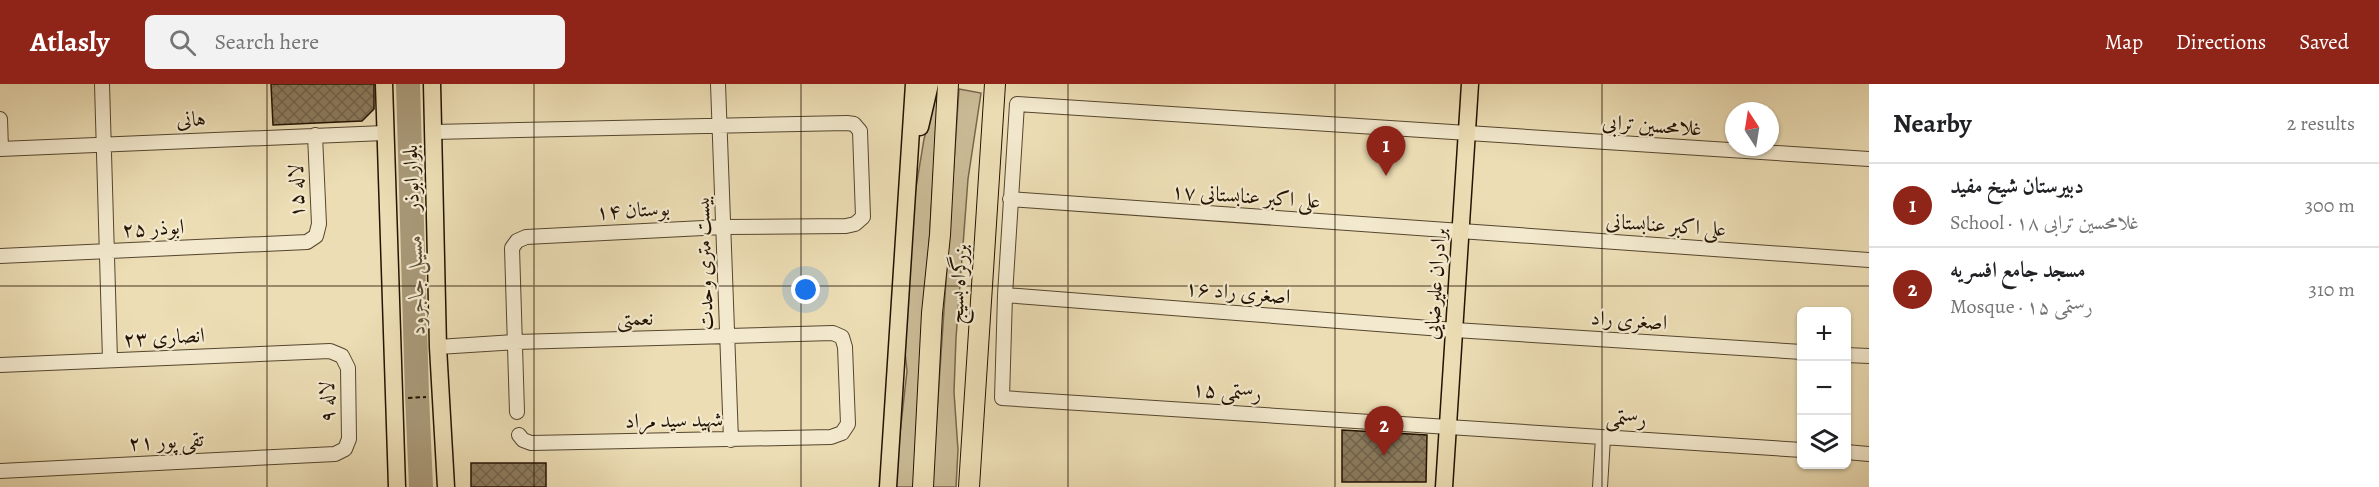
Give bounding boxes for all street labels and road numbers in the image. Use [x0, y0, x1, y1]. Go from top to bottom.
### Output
street label: هانی [175, 104, 207, 134]
street label: غلامحسین ترابی [1601, 108, 1703, 143]
street label: بلوار ابوذر [396, 144, 426, 214]
street label: لاله ۱۵ [282, 164, 310, 218]
street label: علی اکبر عنابستانی ۱۷ [1170, 177, 1321, 217]
street label: بوستان ۱۴ [595, 194, 671, 226]
street label: بیست متری وحدت [688, 195, 720, 331]
street label: علی اکبر عنابستانی [1605, 207, 1727, 245]
street label: ابوذر ۲۵ [121, 212, 185, 244]
street label: برادران علیرضایی [1417, 227, 1453, 341]
street label: بزرگراه بسیج [941, 243, 980, 325]
street label: اصغری راد ۱۶ [1184, 273, 1292, 311]
street label: اصغری راد [1590, 303, 1668, 337]
street label: نعمتی [616, 304, 654, 333]
street label: انصاری ۲۳ [122, 321, 206, 353]
street label: رستمی ۱۵ [1191, 375, 1263, 407]
street label: لاله ۹ [313, 381, 341, 423]
street label: رستمی [1605, 403, 1647, 433]
street label: شهید سید مراد [625, 405, 723, 436]
street label: تقی پور ۲۱ [128, 425, 205, 458]

